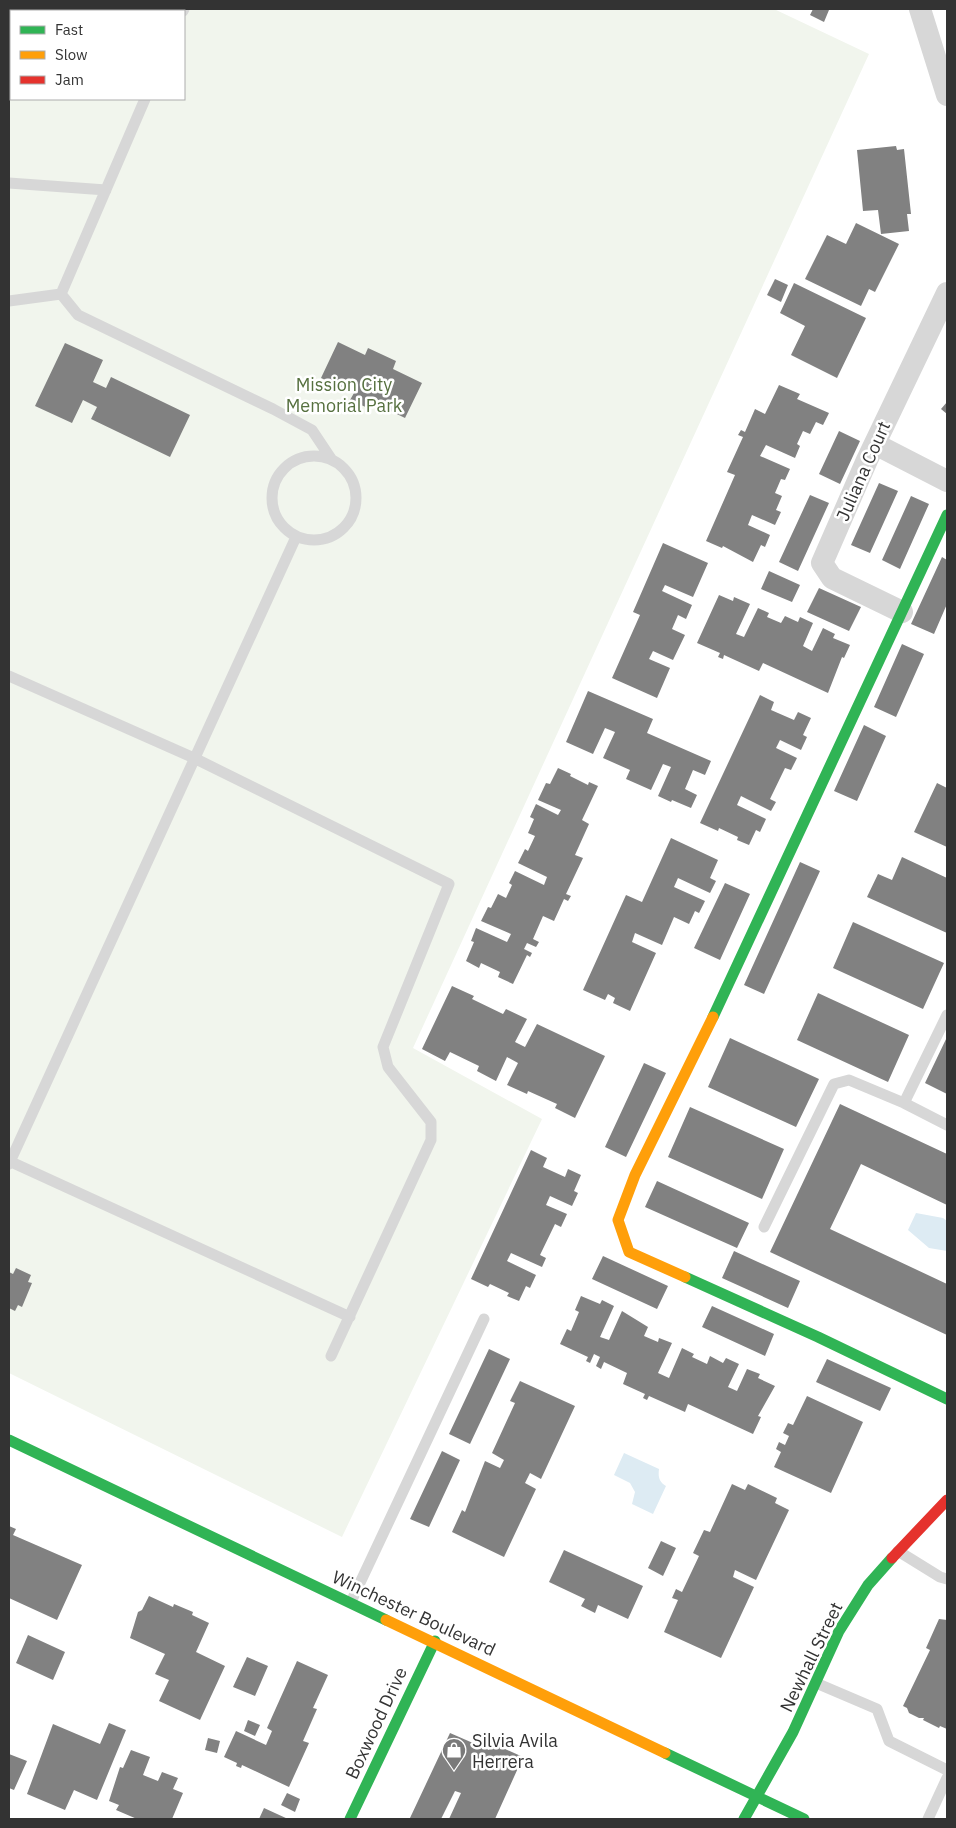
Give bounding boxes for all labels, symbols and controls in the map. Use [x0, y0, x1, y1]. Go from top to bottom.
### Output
legend [10, 10, 185, 100]
text: Fast [55, 20, 83, 39]
text: Slow [55, 45, 88, 64]
text: Jam [55, 70, 84, 89]
park label: Mission City Memorial Park [286, 373, 403, 417]
street label: Juliana Court [831, 417, 895, 525]
street label: Winchester Boulevard [329, 1565, 499, 1661]
street label: Newhall Street [774, 1598, 848, 1716]
street label: Boxwood Drive [340, 1663, 412, 1783]
place label: Silvia Avila Herrera [472, 1729, 558, 1773]
shop icon: Silvia Avila Herrera [441, 1737, 467, 1771]

